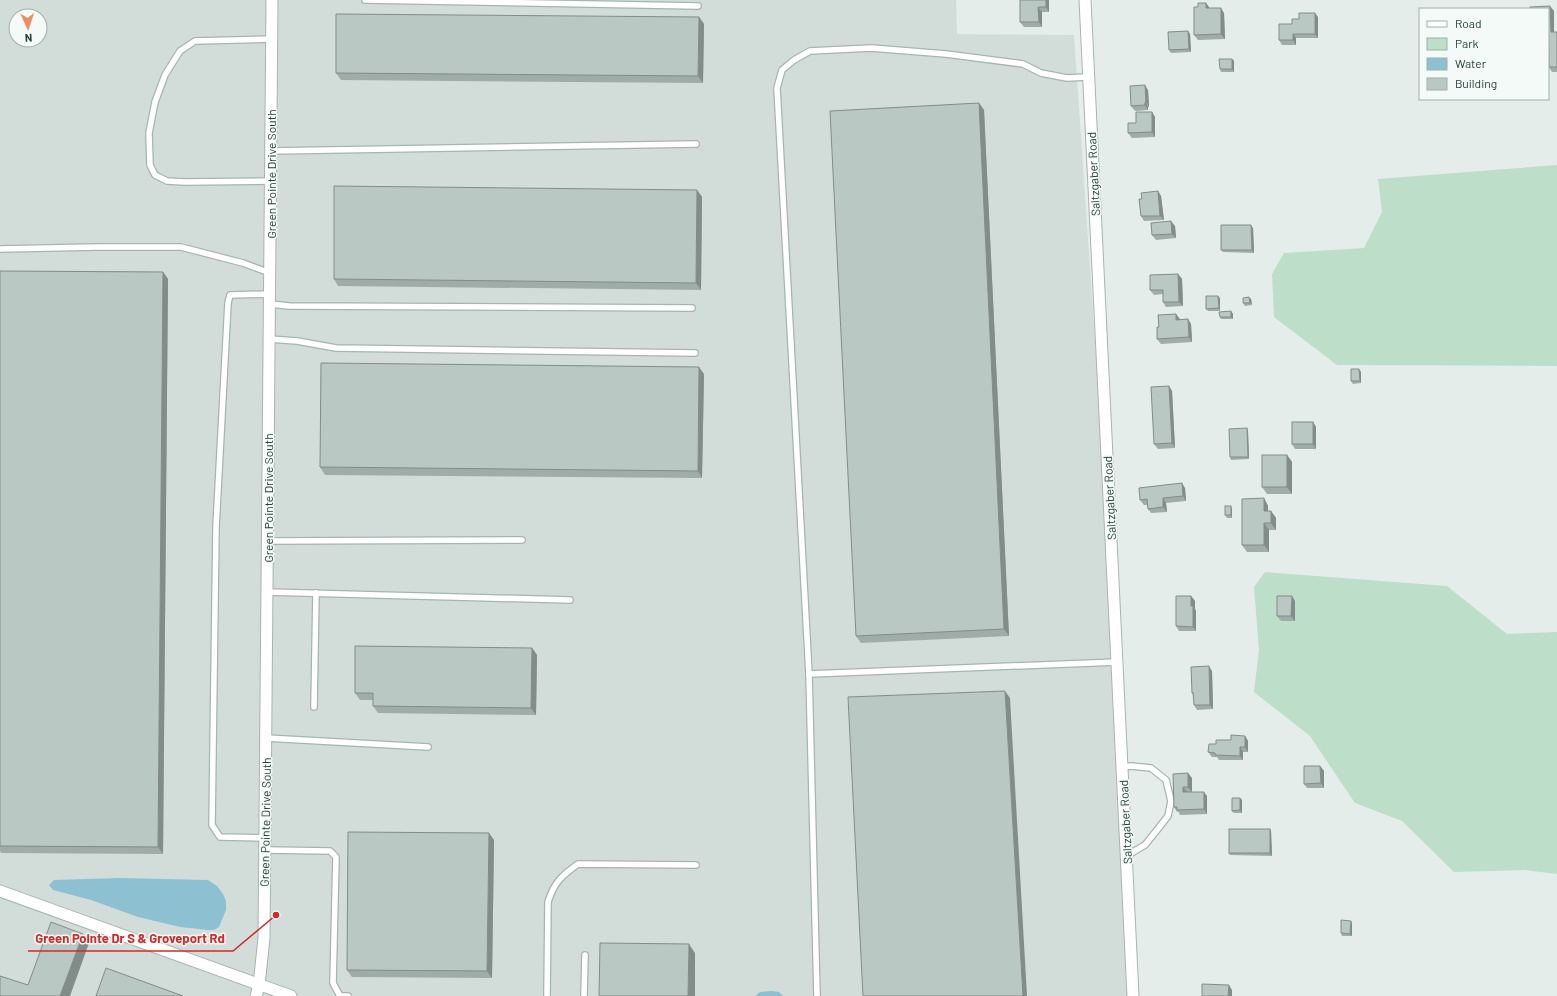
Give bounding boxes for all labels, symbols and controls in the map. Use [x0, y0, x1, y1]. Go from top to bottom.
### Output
north arrow [8, 8, 48, 48]
legend [1419, 8, 1549, 100]
text: Road [1455, 16, 1482, 30]
text: N [25, 32, 33, 45]
text: Park [1455, 36, 1479, 50]
text: Water [1455, 56, 1487, 70]
text: Building [1455, 76, 1497, 90]
street label: Green Pointe Drive South [264, 109, 278, 239]
street label: Saltzgaber Road [1084, 132, 1102, 216]
street label: Green Pointe Drive South [261, 433, 275, 563]
street label: Saltzgaber Road [1100, 456, 1118, 540]
street label: Green Pointe Drive South [257, 757, 273, 887]
street label: Saltzgaber Road [1116, 780, 1134, 864]
callout: Green Pointe Dr S & Groveport Rd [28, 926, 233, 951]
text: Green Pointe Dr S & Groveport Rd [35, 930, 225, 946]

